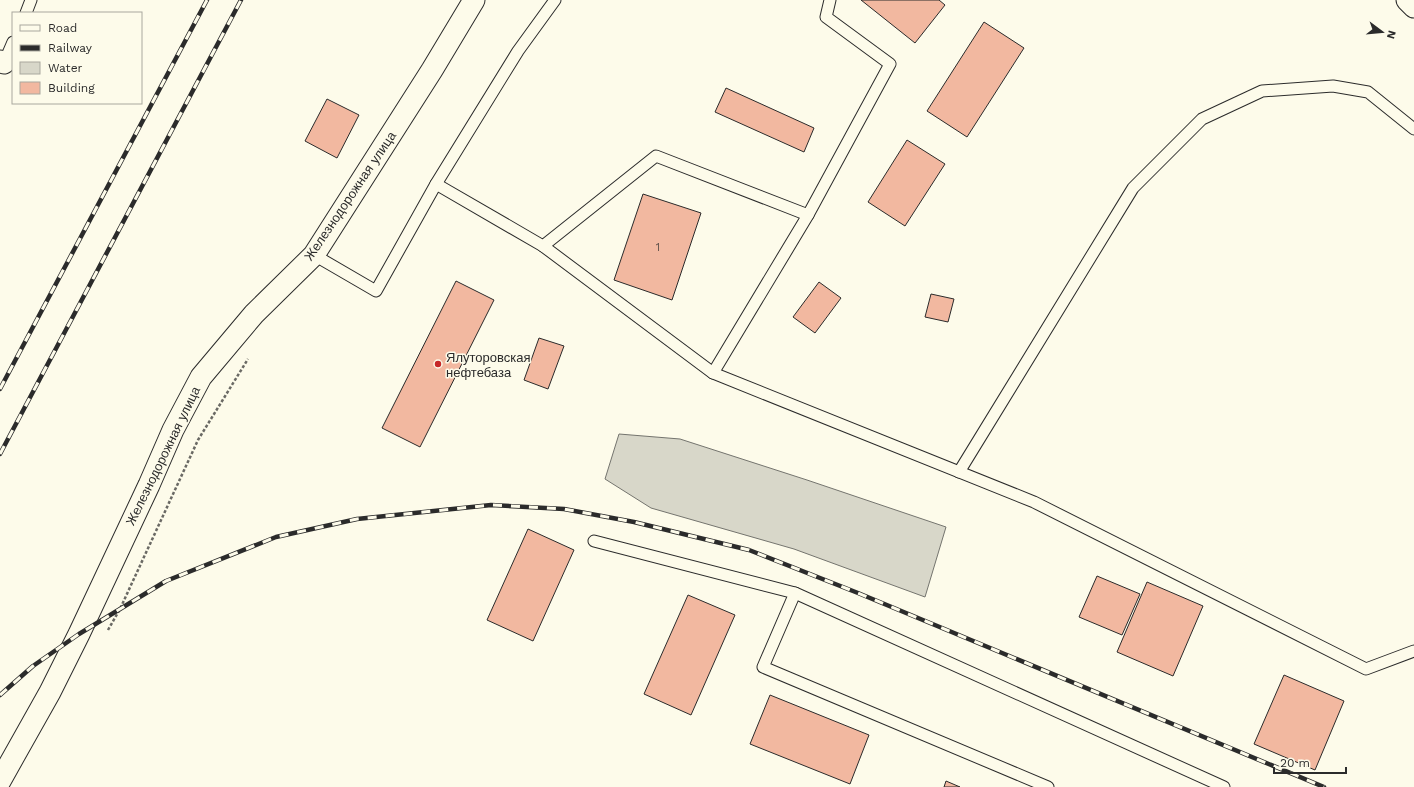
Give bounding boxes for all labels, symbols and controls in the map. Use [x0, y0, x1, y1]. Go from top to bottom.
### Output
legend [12, 12, 142, 104]
north arrow [1362, 12, 1402, 52]
text: Road [48, 21, 77, 35]
text: N [1384, 29, 1399, 40]
text: Railway [48, 41, 93, 55]
text: Water [48, 61, 83, 75]
text: Building [48, 81, 95, 95]
street label: Железнодорожная улица [301, 128, 399, 263]
house number: 1 [656, 241, 660, 254]
place label: Ялуторовская нефтебаза [446, 350, 530, 380]
marker: Ялуторовская нефтебаза [433, 359, 443, 369]
street label: Железнодорожная улица [123, 383, 204, 528]
scale bar [1274, 749, 1346, 775]
text: 20 m [1280, 756, 1310, 770]

